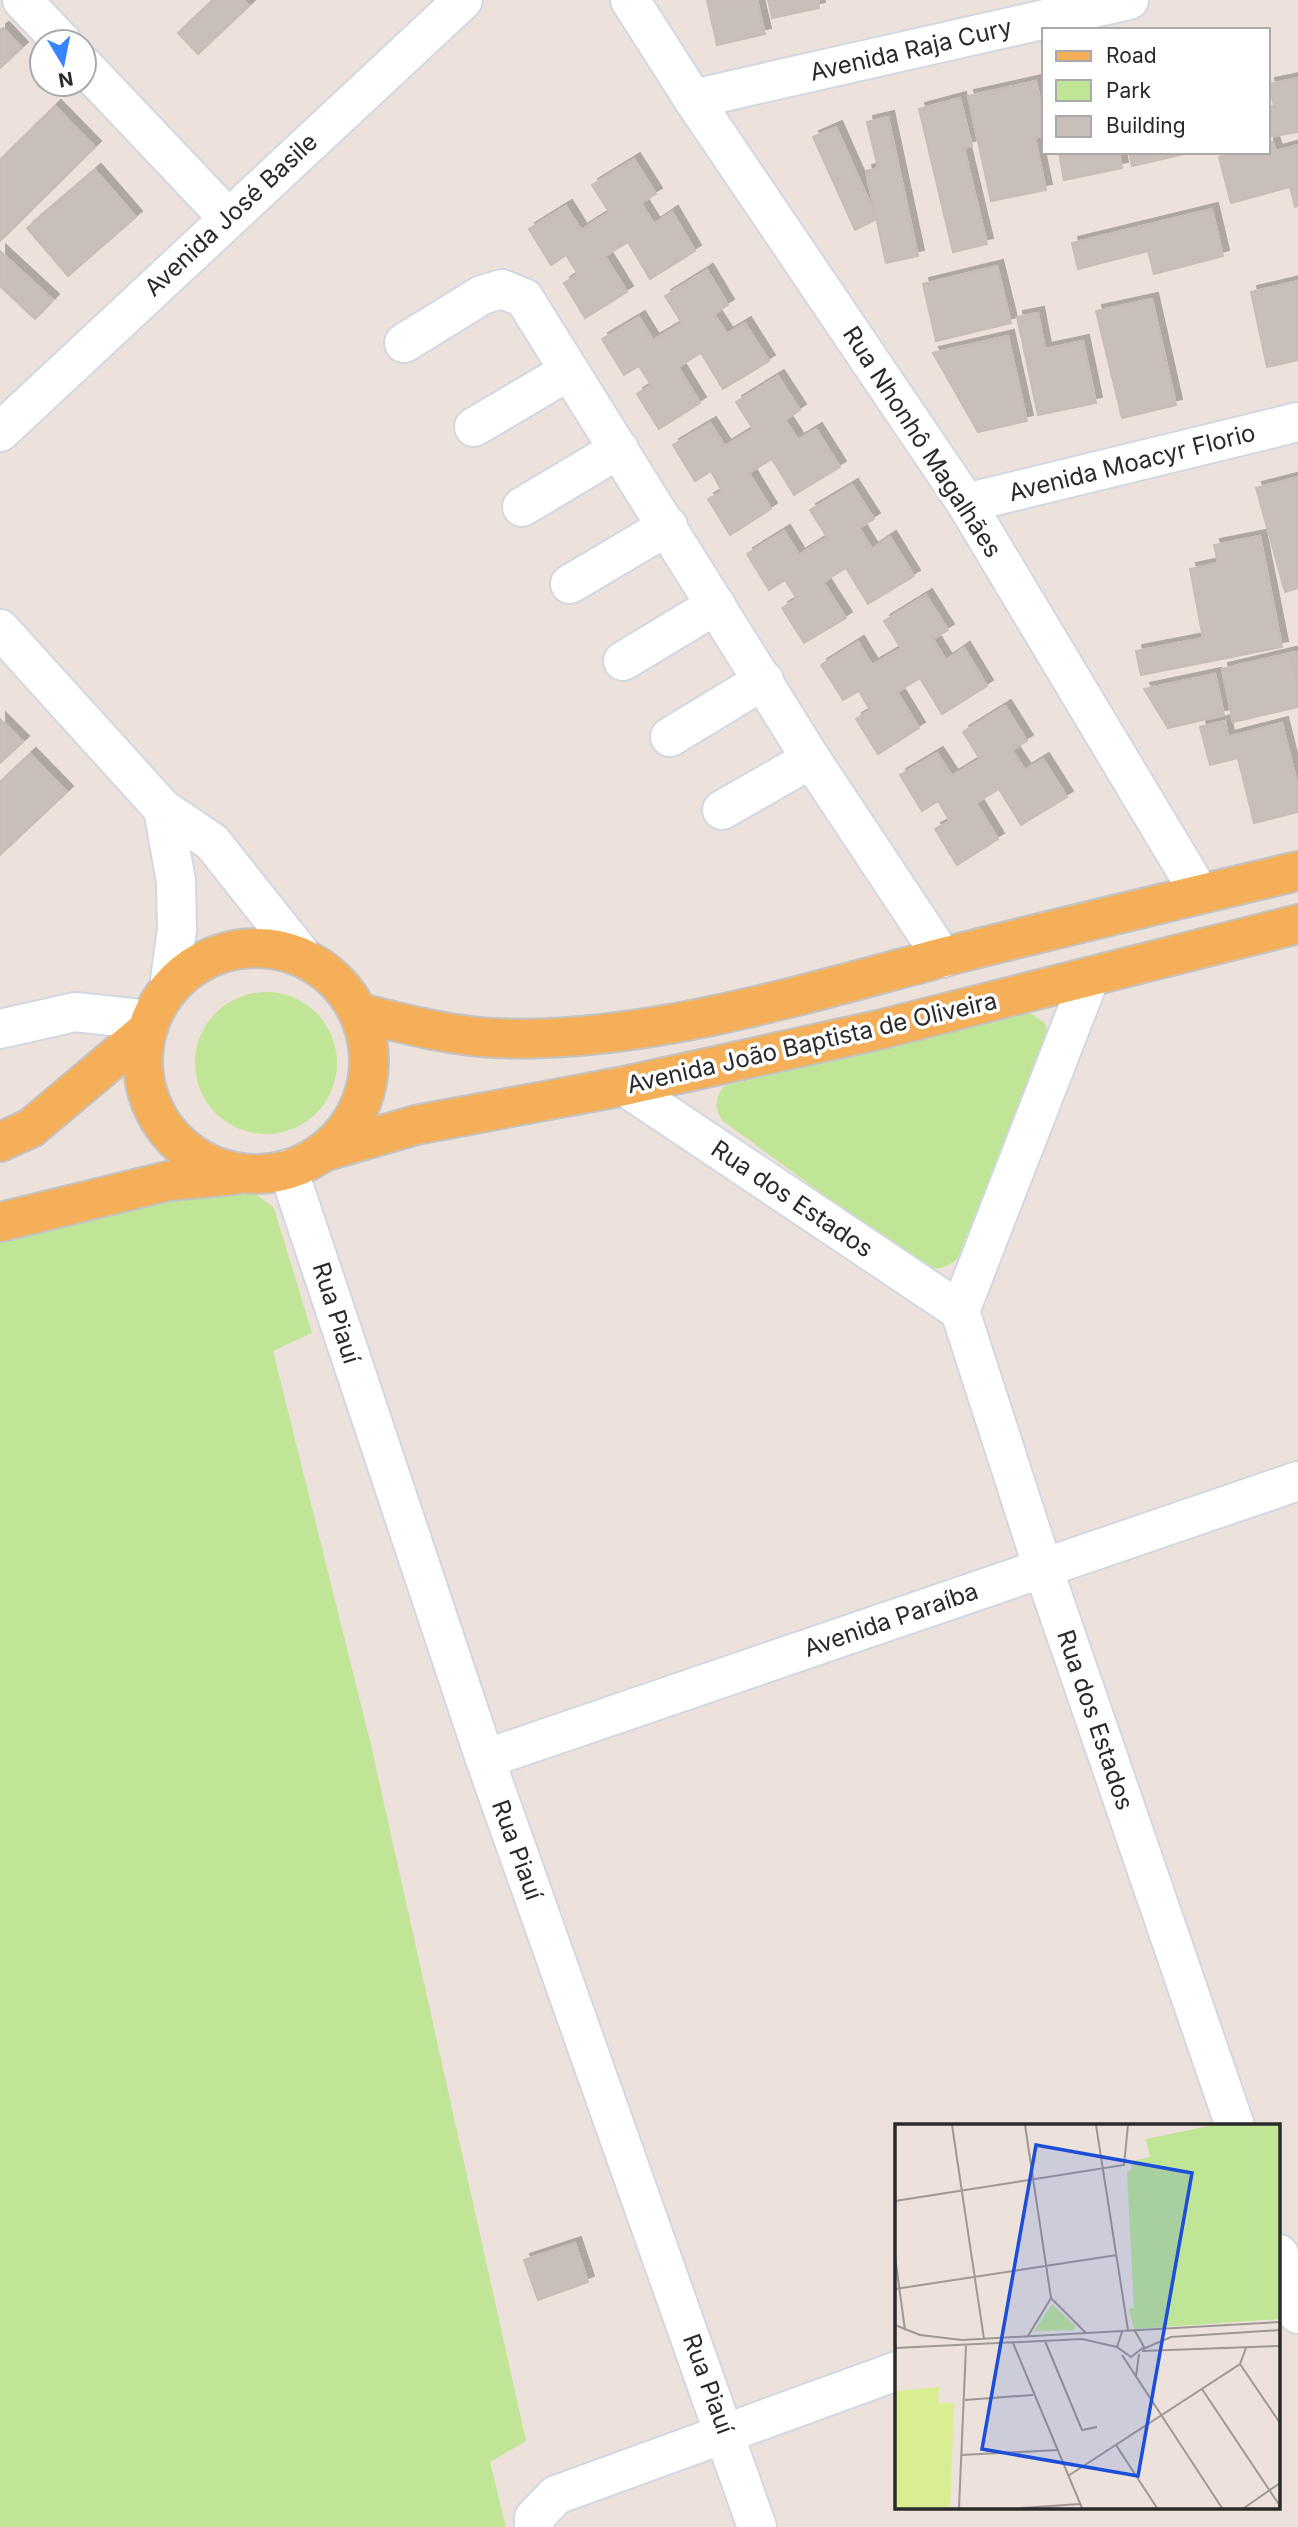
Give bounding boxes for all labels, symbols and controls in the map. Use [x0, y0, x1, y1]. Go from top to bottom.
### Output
street label: Avenida Raja Cury [807, 12, 1015, 87]
north arrow [28, 28, 98, 98]
legend [1042, 28, 1270, 154]
text: Road [1106, 43, 1157, 68]
text: N [57, 67, 75, 92]
text: Park [1106, 78, 1151, 103]
text: Building [1106, 113, 1186, 138]
street label: Avenida José Basile [138, 127, 323, 302]
street label: Rua Nhonhô Magalhães [837, 321, 1008, 563]
street label: Avenida Moacyr Florio [1006, 418, 1258, 507]
street label: Avenida João Baptista de Oliveira [624, 986, 1000, 1099]
street label: Rua dos Estados [706, 1134, 879, 1263]
street label: Rua Piauí [307, 1259, 366, 1367]
street label: Avenida Paraíba [800, 1576, 982, 1663]
street label: Rua dos Estados [1051, 1626, 1140, 1814]
street label: Rua Piauí [486, 1796, 549, 1904]
inset map [895, 2124, 1280, 2510]
street label: Rua Piauí [677, 2330, 740, 2438]

